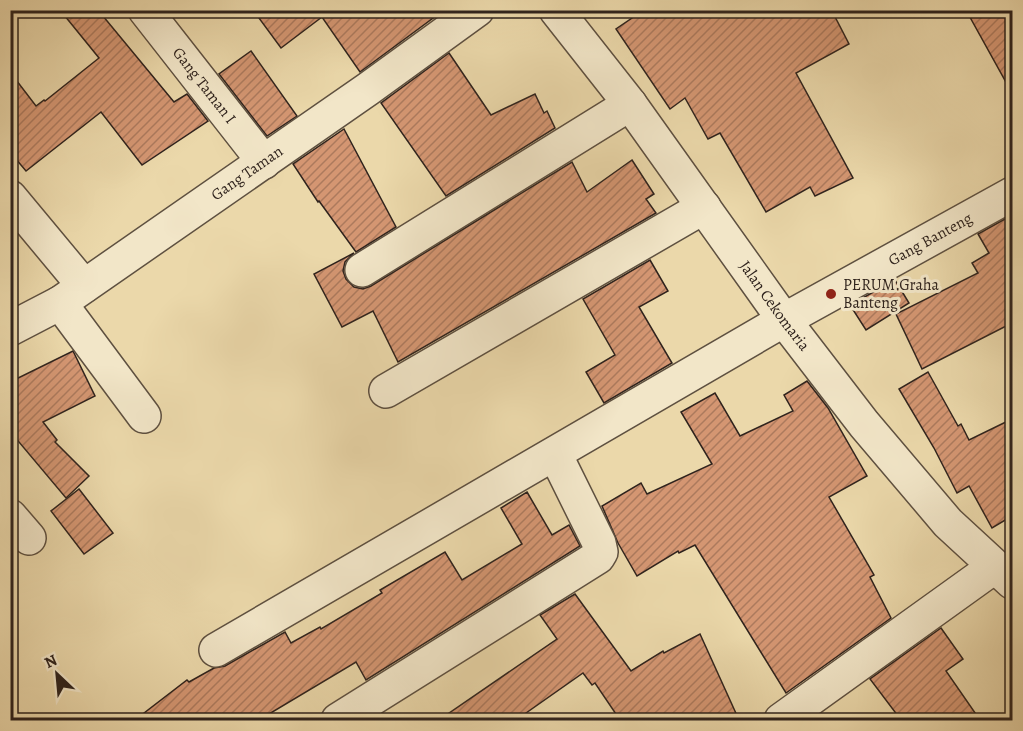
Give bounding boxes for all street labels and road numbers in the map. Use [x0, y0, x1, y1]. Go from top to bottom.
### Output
street label: Gang Taman I [167, 43, 241, 129]
street label: Gang Taman [207, 140, 287, 206]
street label: Gang Banteng [884, 207, 976, 271]
street label: Jalan Cekomaria [734, 256, 815, 356]

